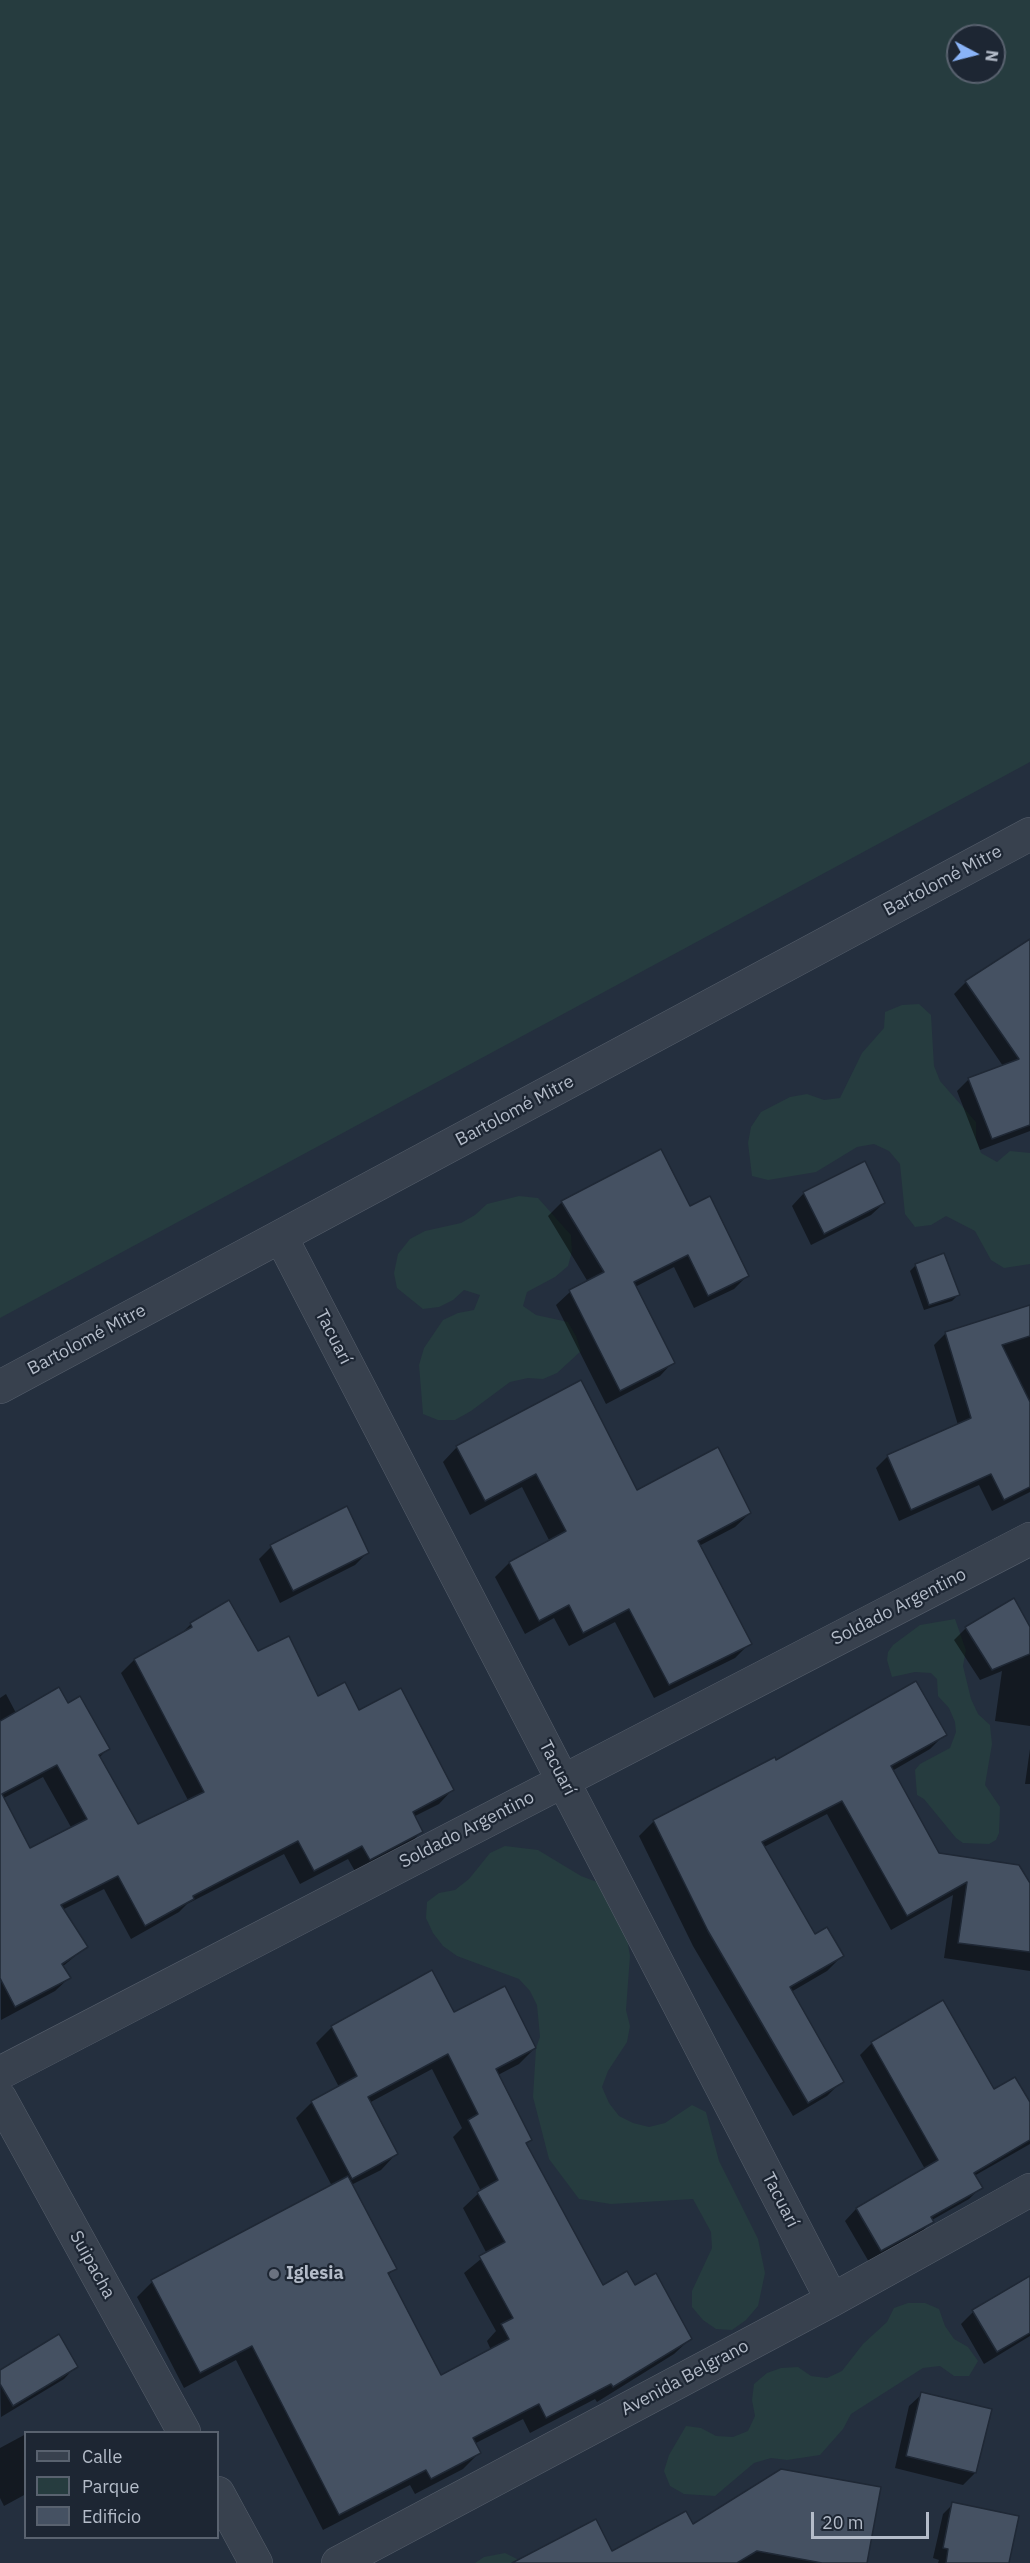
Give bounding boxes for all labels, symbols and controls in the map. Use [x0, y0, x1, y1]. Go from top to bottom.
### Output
north arrow [946, 24, 1006, 84]
text: N [981, 49, 1003, 63]
street label: Bartolomé Mitre [880, 841, 1006, 921]
street label: Bartolomé Mitre [452, 1071, 578, 1151]
street label: Bartolomé Mitre [24, 1300, 150, 1380]
street label: Tacuarí [310, 1306, 356, 1368]
street label: Soldado Argentino [828, 1564, 970, 1650]
street label: Tacuarí [534, 1737, 580, 1799]
street label: Soldado Argentino [396, 1787, 538, 1873]
street label: Tacuarí [757, 2169, 803, 2231]
street label: Suipacha [65, 2227, 119, 2303]
place label: Iglesia [286, 2263, 344, 2285]
marker: Iglesia [267, 2267, 281, 2281]
street label: Avenida Belgrano [618, 2335, 752, 2421]
legend [24, 2431, 219, 2539]
text: Calle [82, 2445, 122, 2468]
text: Parque [82, 2475, 139, 2498]
scale bar [814, 2500, 932, 2538]
text: Edificio [82, 2505, 141, 2528]
text: 20 m [822, 2511, 864, 2534]

